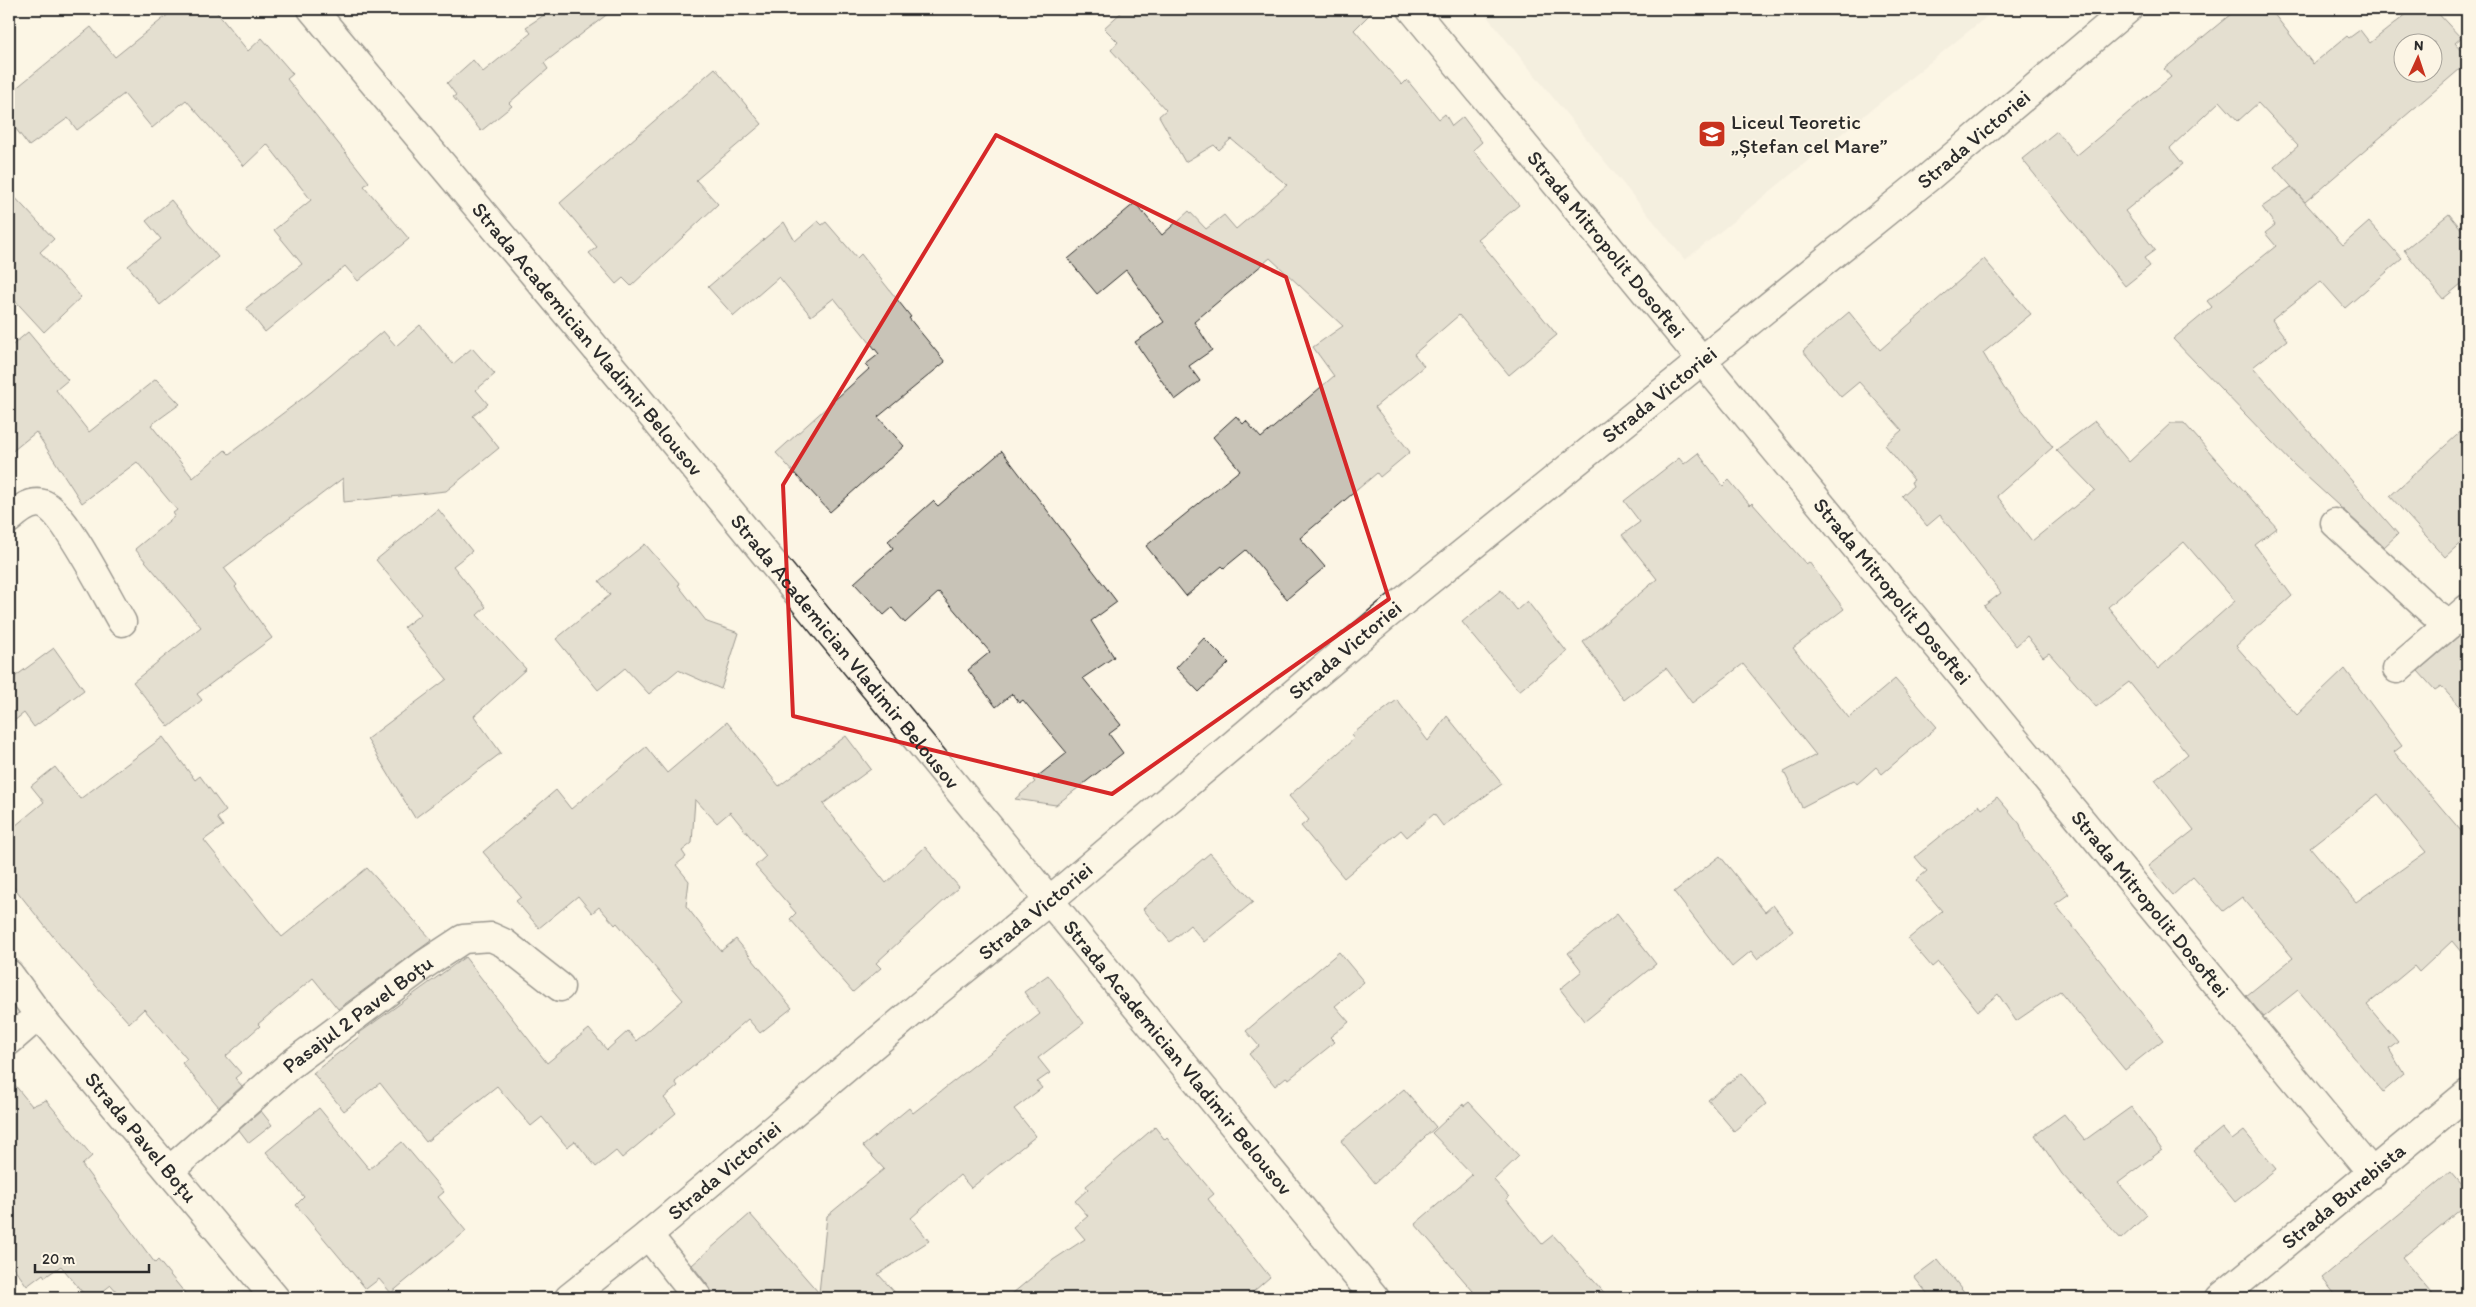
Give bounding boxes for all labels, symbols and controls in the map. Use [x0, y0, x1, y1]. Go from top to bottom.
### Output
north arrow [2394, 32, 2444, 82]
text: N [2413, 37, 2424, 54]
street label: Strada Victoriei [1912, 84, 2035, 194]
place label: Liceul Teoretic „Ștefan cel Mare” [1731, 109, 1888, 158]
school or university icon: Liceul Teoretic „Ștefan cel Mare” [1697, 119, 1727, 149]
street label: Strada Mitropolit Dosoftei [1522, 145, 1691, 343]
street label: Strada Academician Vladimir Belousov [467, 197, 709, 481]
street label: Strada Victoriei [1596, 340, 1722, 448]
street label: Strada Mitropolit Dosoftei [1808, 493, 1977, 690]
street label: Strada Academician Vladimir Belousov [726, 509, 966, 794]
street label: Strada Victoriei [1283, 595, 1406, 705]
street label: Strada Mitropolit Dosoftei [2066, 805, 2235, 1002]
street label: Strada Victoriei [973, 857, 1097, 965]
street label: Strada Academician Vladimir Belousov [1058, 915, 1299, 1200]
street label: Pasajul 2 Pavel Boțu [277, 949, 437, 1078]
street label: Strada Pavel Boțu [80, 1067, 203, 1207]
street label: Strada Victoriei [662, 1115, 786, 1225]
street label: Strada Burebista [2276, 1137, 2410, 1254]
scale bar [35, 1242, 149, 1274]
text: 20 m [42, 1250, 76, 1268]

